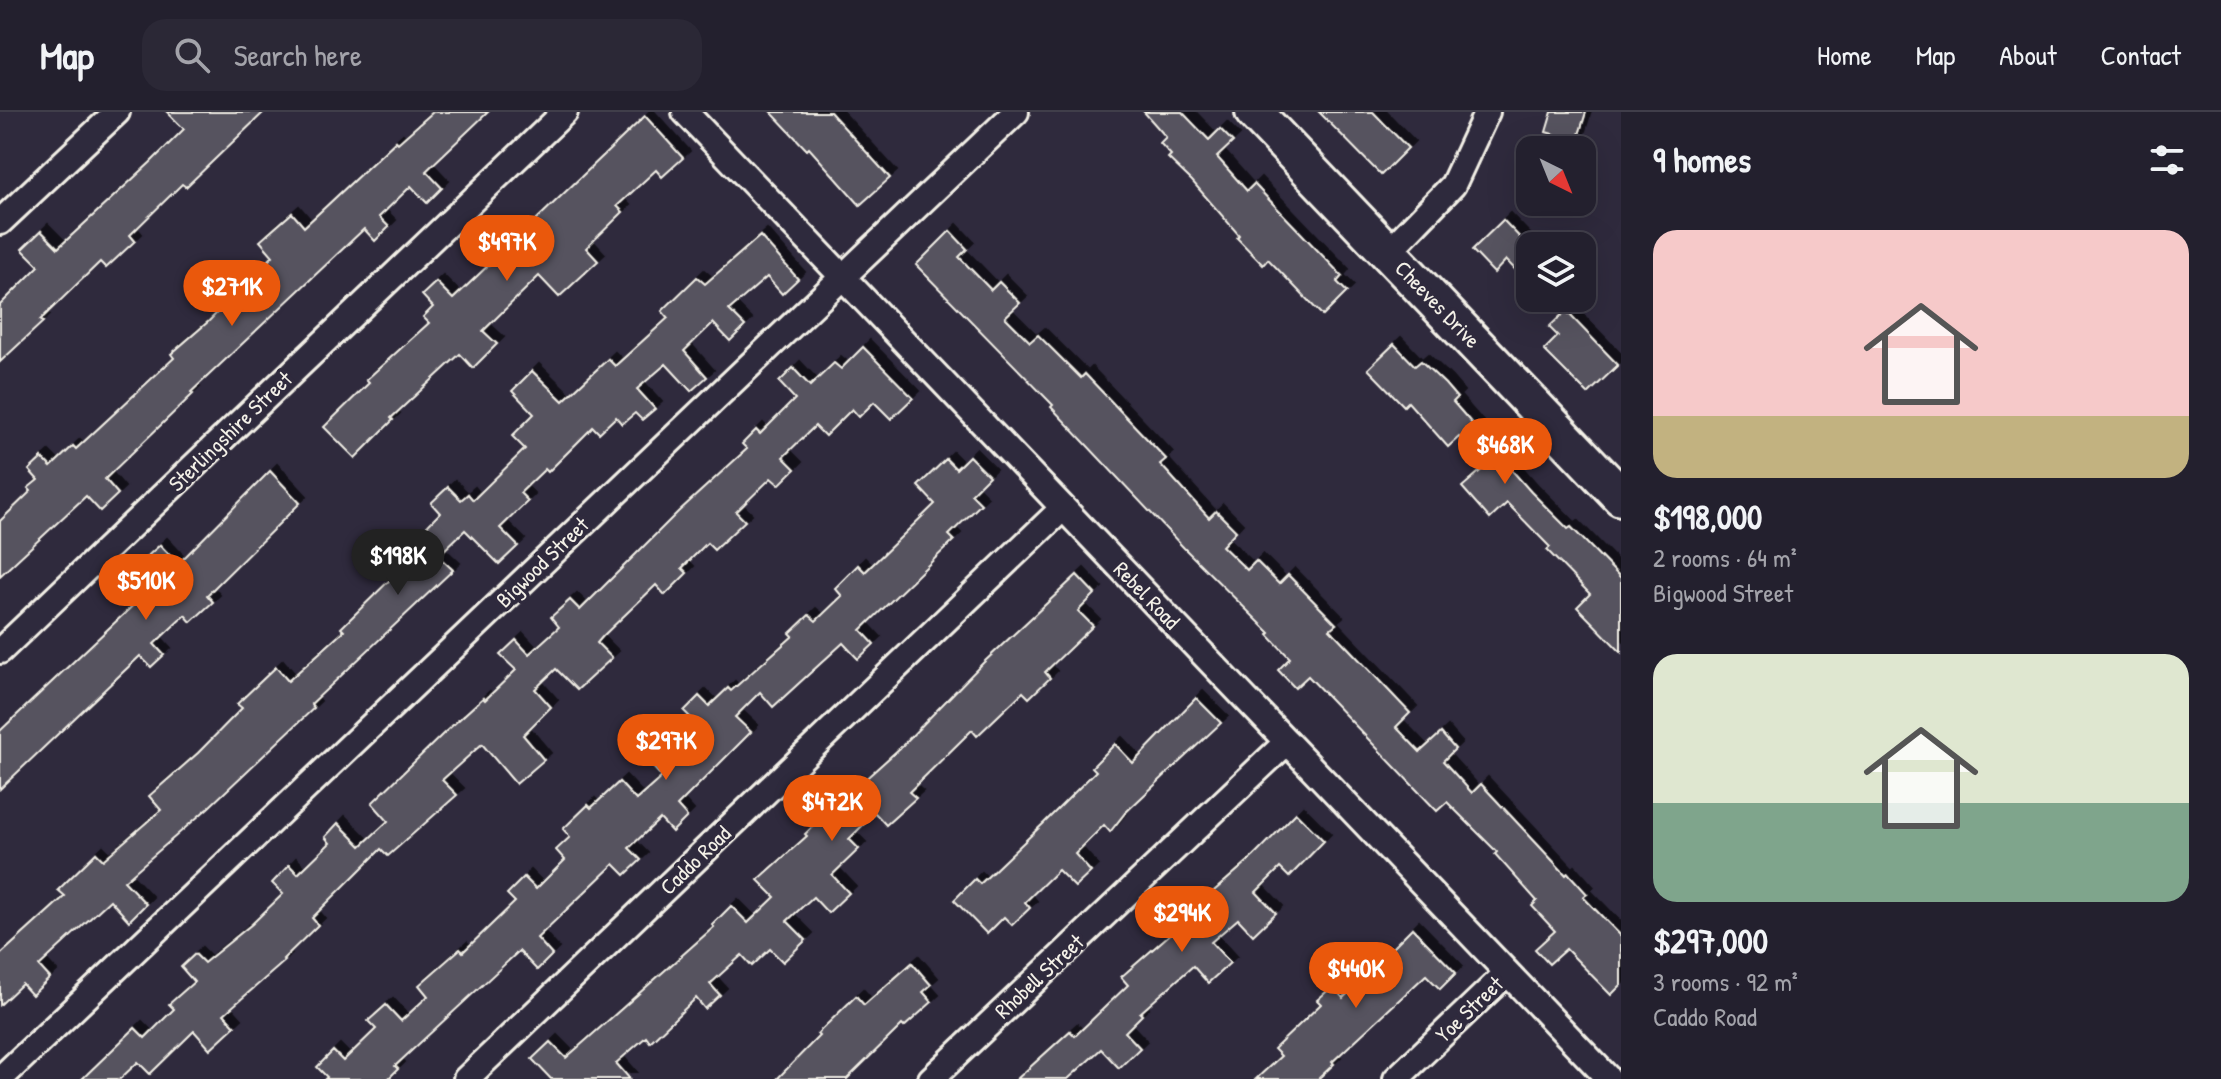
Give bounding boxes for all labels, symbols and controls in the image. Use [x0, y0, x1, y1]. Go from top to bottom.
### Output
search box [142, 19, 702, 91]
text: Map [40, 29, 94, 81]
icon: search [170, 33, 214, 77]
text: Search here [234, 35, 362, 75]
text: Home [1817, 36, 1872, 74]
text: Map [1916, 36, 1955, 74]
text: About [1999, 36, 2057, 74]
text: Contact [2101, 36, 2181, 74]
north arrow [1516, 136, 1596, 216]
map controls [1516, 136, 1596, 312]
text: 9 homes [1653, 137, 1751, 183]
icon: filters [2145, 138, 2189, 182]
pin: $497K [451, 215, 563, 283]
text: $497K [478, 223, 536, 258]
button: layers [1516, 232, 1596, 312]
street label: Cheeves Drive [1389, 254, 1488, 355]
pin: $271K [176, 260, 288, 328]
text: $271K [201, 268, 263, 303]
icon: home [1849, 282, 1993, 426]
street label: Sterlingshire Street [161, 364, 299, 498]
pin: $468K [1449, 418, 1561, 486]
text: $468K [1476, 426, 1534, 461]
text: $198,000 [1653, 494, 1762, 540]
street label: Bigwood Street [489, 510, 595, 614]
pin: $198K [342, 529, 454, 597]
text: $198K [369, 537, 427, 572]
text: 2 rooms · 64 m² [1653, 540, 1797, 575]
pin: $510K [90, 554, 202, 622]
street label: Rebel Road [1107, 555, 1187, 636]
text: $510K [117, 562, 175, 597]
text: Bigwood Street [1653, 575, 1793, 610]
icon: home [1849, 706, 1993, 850]
pin: $297K [610, 714, 722, 782]
text: $297K [635, 722, 697, 757]
pin: $472K [776, 775, 888, 843]
text: $472K [801, 783, 863, 818]
street label: Caddo Road [653, 818, 737, 901]
pin: $294K [1126, 886, 1238, 954]
text: $294K [1153, 894, 1211, 929]
text: $297,000 [1653, 918, 1768, 964]
street label: Rhobell Street [988, 927, 1090, 1025]
pin: $440K [1300, 942, 1412, 1010]
text: $440K [1327, 950, 1385, 985]
text: 3 rooms · 92 m² [1653, 964, 1798, 999]
street label: Yoe Street [1429, 969, 1510, 1049]
text: Caddo Road [1653, 999, 1757, 1034]

